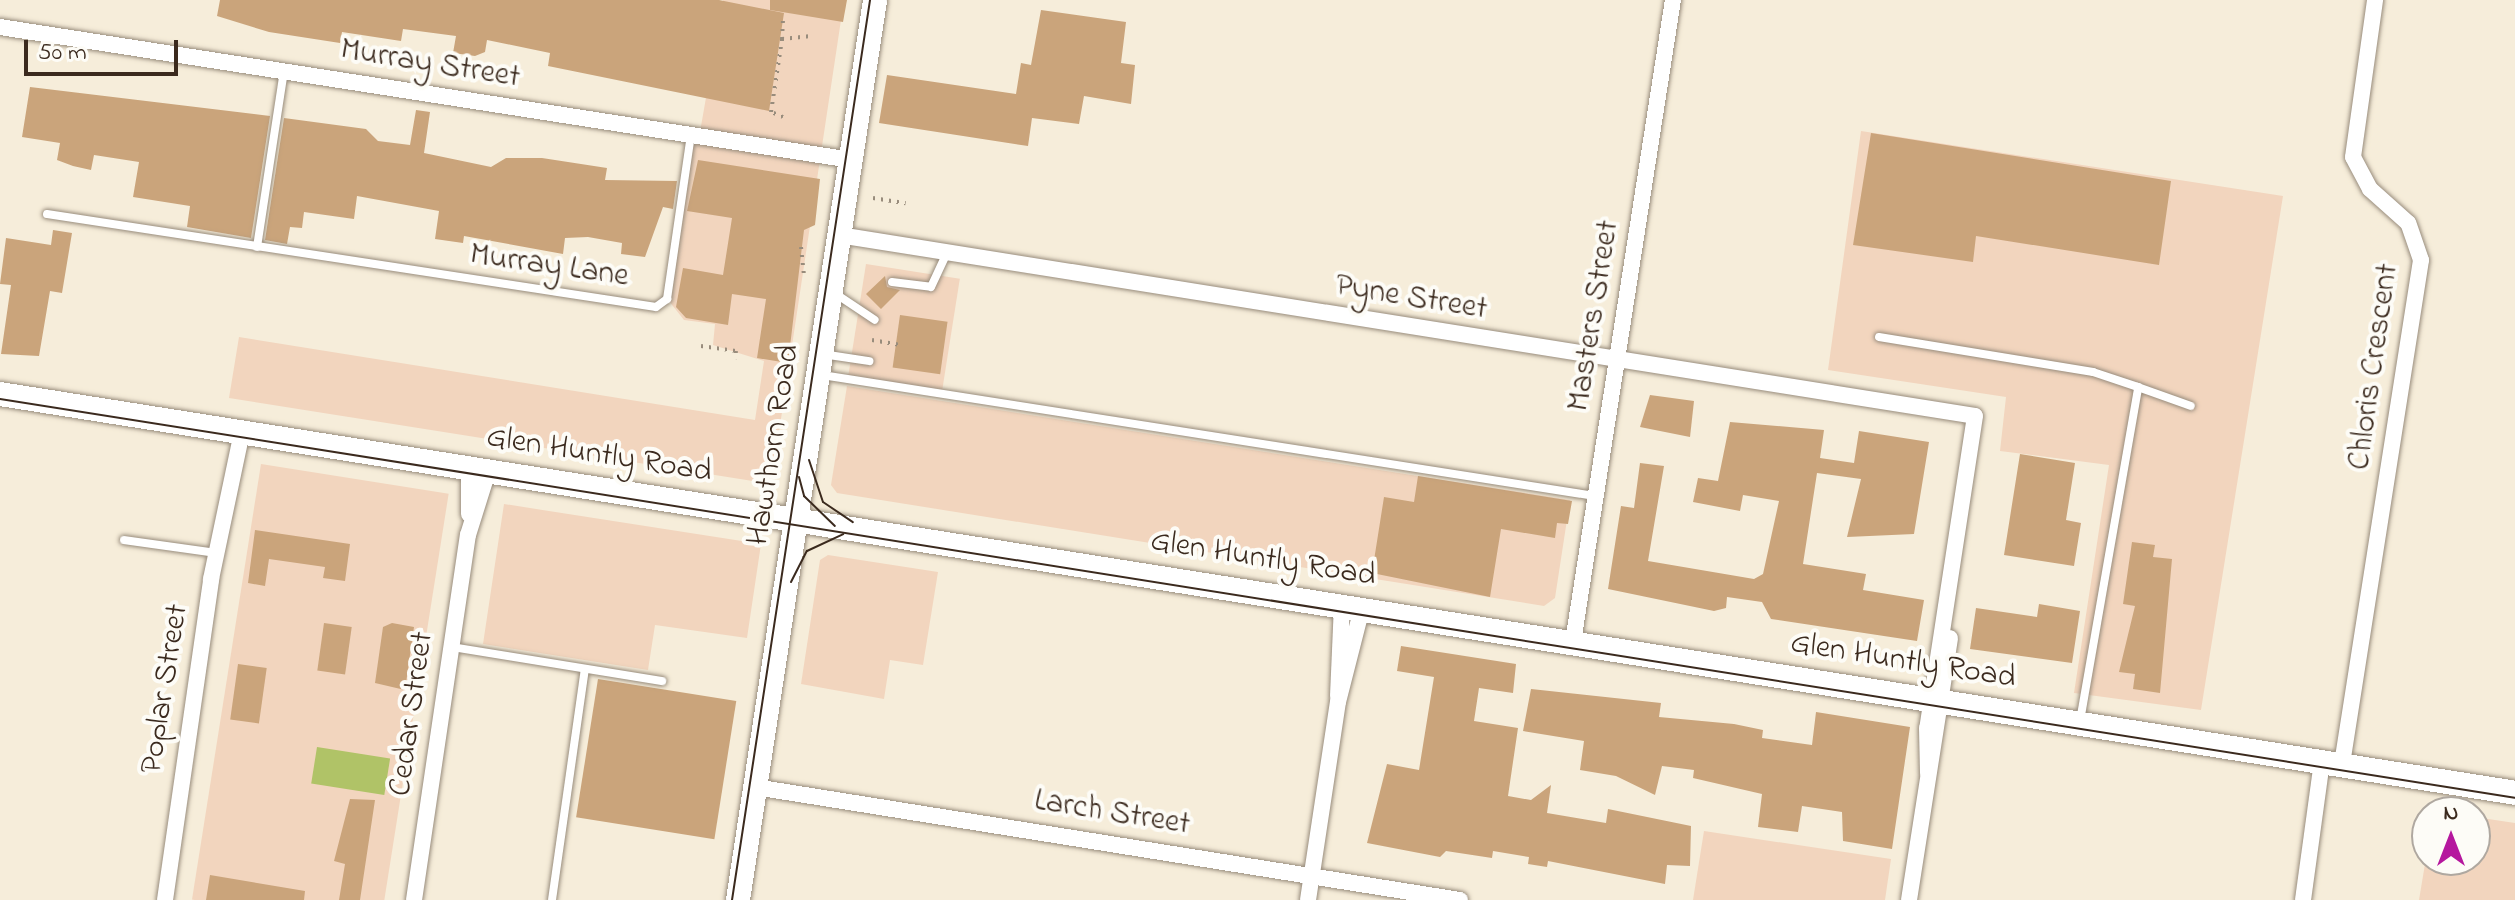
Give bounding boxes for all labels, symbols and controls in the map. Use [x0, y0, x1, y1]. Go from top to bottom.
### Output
scale bar [28, 24, 182, 74]
street label: Murray Street [338, 32, 522, 98]
text: 50 m [38, 36, 87, 71]
street label: Masters Street [1561, 218, 1629, 414]
street label: Murray Lane [467, 237, 631, 297]
street label: Chloris Crescent [2342, 261, 2408, 473]
street label: Pyne Street [1332, 268, 1490, 330]
street label: Hawthorn Road [740, 342, 810, 548]
street label: Glen Huntly Road [484, 419, 714, 493]
street label: Glen Huntly Road [1148, 523, 1378, 597]
street label: Poplar Street [134, 602, 198, 776]
street label: Glen Huntly Road [1788, 625, 2018, 699]
street label: Cedar Street [382, 629, 444, 799]
street label: Larch Street [1031, 783, 1193, 845]
north arrow [2411, 796, 2491, 876]
text: N [2444, 798, 2458, 830]

